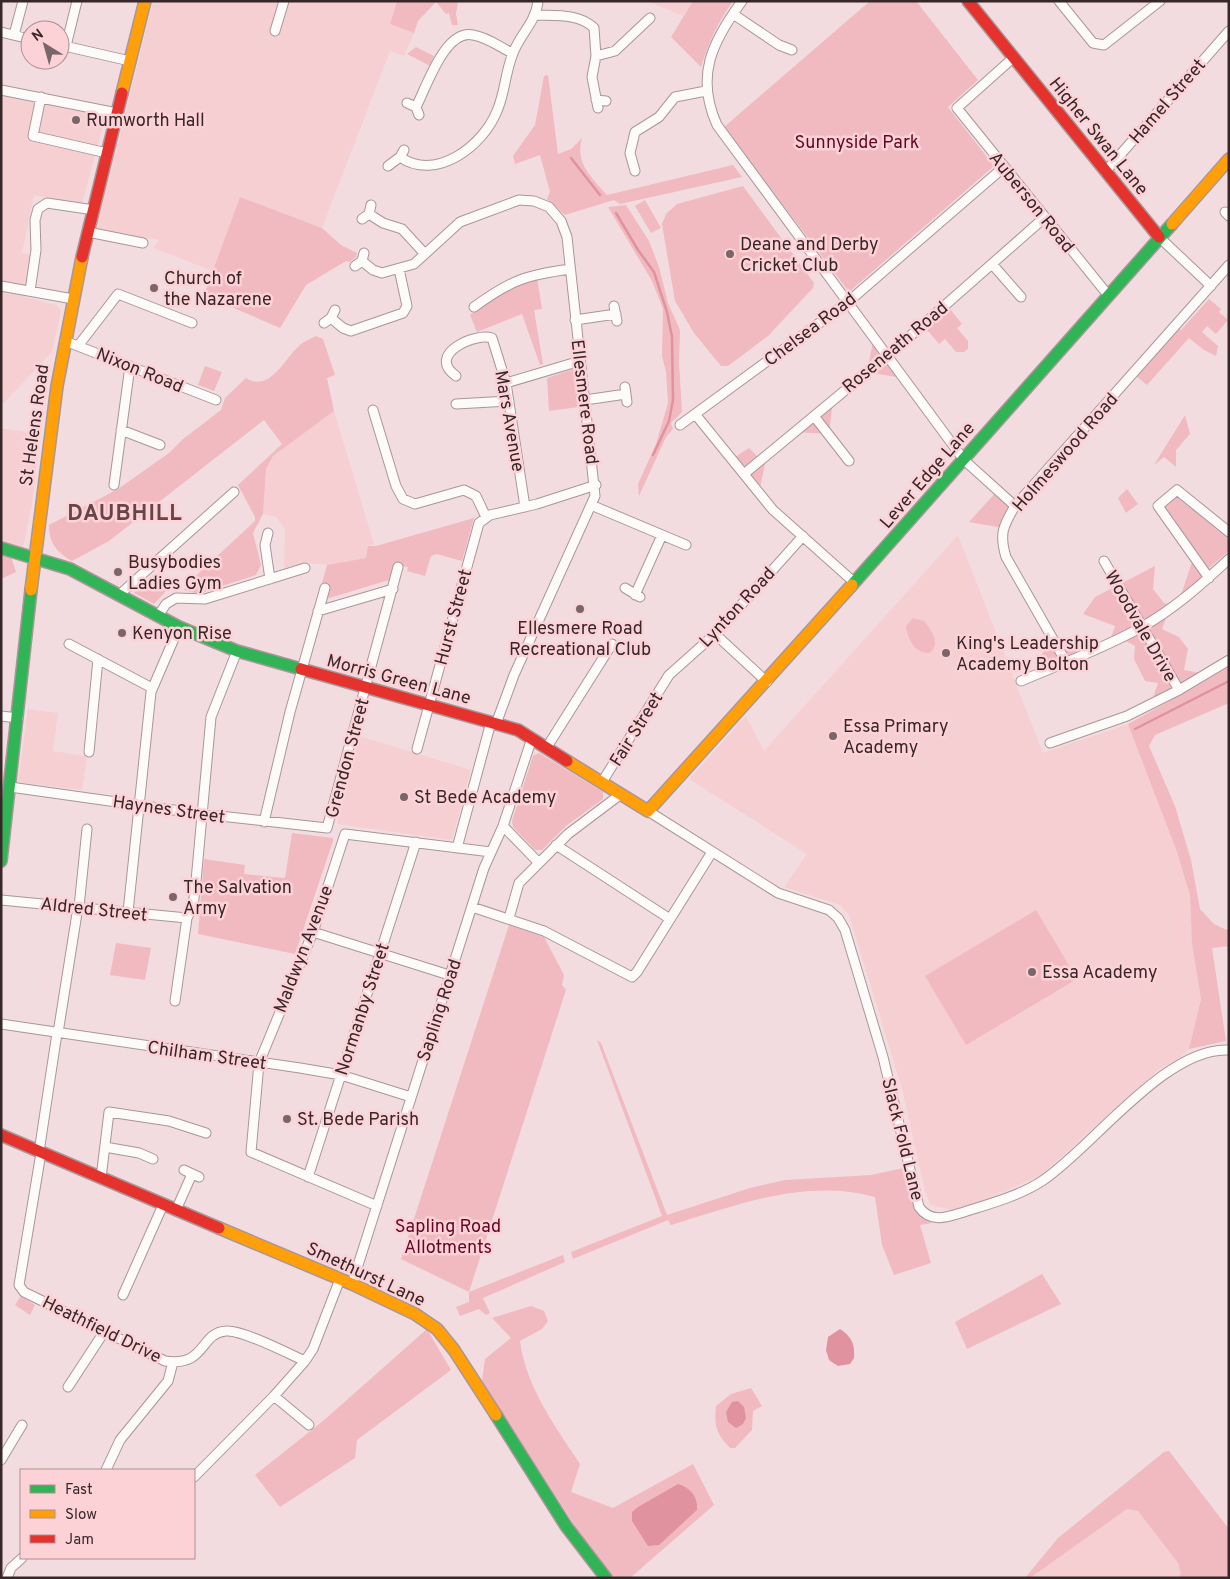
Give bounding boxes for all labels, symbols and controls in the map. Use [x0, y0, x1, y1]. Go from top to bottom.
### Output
north arrow [20, 20, 70, 70]
text: N [29, 26, 47, 46]
street label: Hamel Street [1125, 55, 1211, 149]
street label: Higher Swan Lane [1043, 73, 1153, 201]
place label: Rumworth Hall [86, 110, 205, 133]
marker: Rumworth Hall [70, 114, 82, 126]
park label: Sunnyside Park [795, 132, 919, 155]
street label: Auberson Road [983, 148, 1079, 258]
place label: Deane and Derby Cricket Club [740, 234, 879, 278]
marker: Deane and Derby Cricket Club [724, 248, 736, 260]
place label: Church of the Nazarene [164, 268, 272, 312]
marker: Church of the Nazarene [148, 282, 160, 294]
street label: Chelsea Road [760, 288, 862, 372]
street label: Roseneath Road [838, 297, 954, 399]
street label: Ellesmere Road [564, 338, 603, 466]
street label: Nixon Road [92, 343, 186, 399]
street label: St Helens Road [16, 363, 55, 488]
street label: Mars Avenue [488, 369, 529, 474]
street label: Holmeswood Road [1008, 389, 1124, 517]
street label: Lever Edge Lane [876, 418, 981, 534]
district label: DAUBHILL [67, 501, 183, 528]
place label: Busybodies Ladies Gym [128, 552, 222, 596]
street label: Lynton Road [695, 563, 781, 653]
marker: Busybodies Ladies Gym [112, 566, 124, 578]
street label: Hurst Street [431, 567, 478, 668]
street label: Woodvale Drive [1098, 567, 1181, 687]
marker: Ellesmere Road Recreational Club [574, 603, 586, 615]
place label: Ellesmere Road Recreational Club [509, 618, 651, 662]
place label: Kenyon Rise [132, 623, 232, 646]
marker: Kenyon Rise [116, 627, 128, 639]
place label: King's Leadership Academy Bolton [956, 633, 1099, 677]
marker: King's Leadership Academy Bolton [940, 647, 952, 659]
street label: Morris Green Lane [324, 650, 473, 711]
street label: Fair Street [605, 688, 669, 771]
street label: Grendon Street [321, 696, 376, 821]
place label: Essa Primary Academy [843, 716, 948, 760]
marker: Essa Primary Academy [827, 730, 839, 742]
place label: St Bede Academy [414, 787, 556, 810]
street label: Haynes Street [111, 791, 227, 830]
marker: St Bede Academy [398, 791, 410, 803]
place label: The Salvation Army [183, 877, 292, 921]
street label: Maldwyn Avenue [270, 883, 339, 1017]
marker: The Salvation Army [167, 891, 179, 903]
street label: Aldred Street [39, 893, 149, 928]
street label: Normanby Street [331, 940, 396, 1079]
street label: Sapling Road [413, 956, 468, 1065]
place label: Essa Academy [1042, 962, 1157, 985]
marker: Essa Academy [1026, 966, 1038, 978]
street label: Chilham Street [146, 1037, 268, 1076]
street label: Slack Fold Lane [875, 1076, 928, 1203]
place label: St. Bede Parish [297, 1109, 419, 1132]
marker: St. Bede Parish [281, 1113, 293, 1125]
park label: Sapling Road Allotments [395, 1216, 501, 1260]
street label: Smethurst Lane [302, 1238, 429, 1313]
street label: Heathfield Drive [38, 1292, 165, 1369]
legend [20, 1469, 195, 1559]
text: Fast [65, 1481, 93, 1500]
text: Slow [65, 1506, 97, 1525]
text: Jam [65, 1531, 94, 1550]

